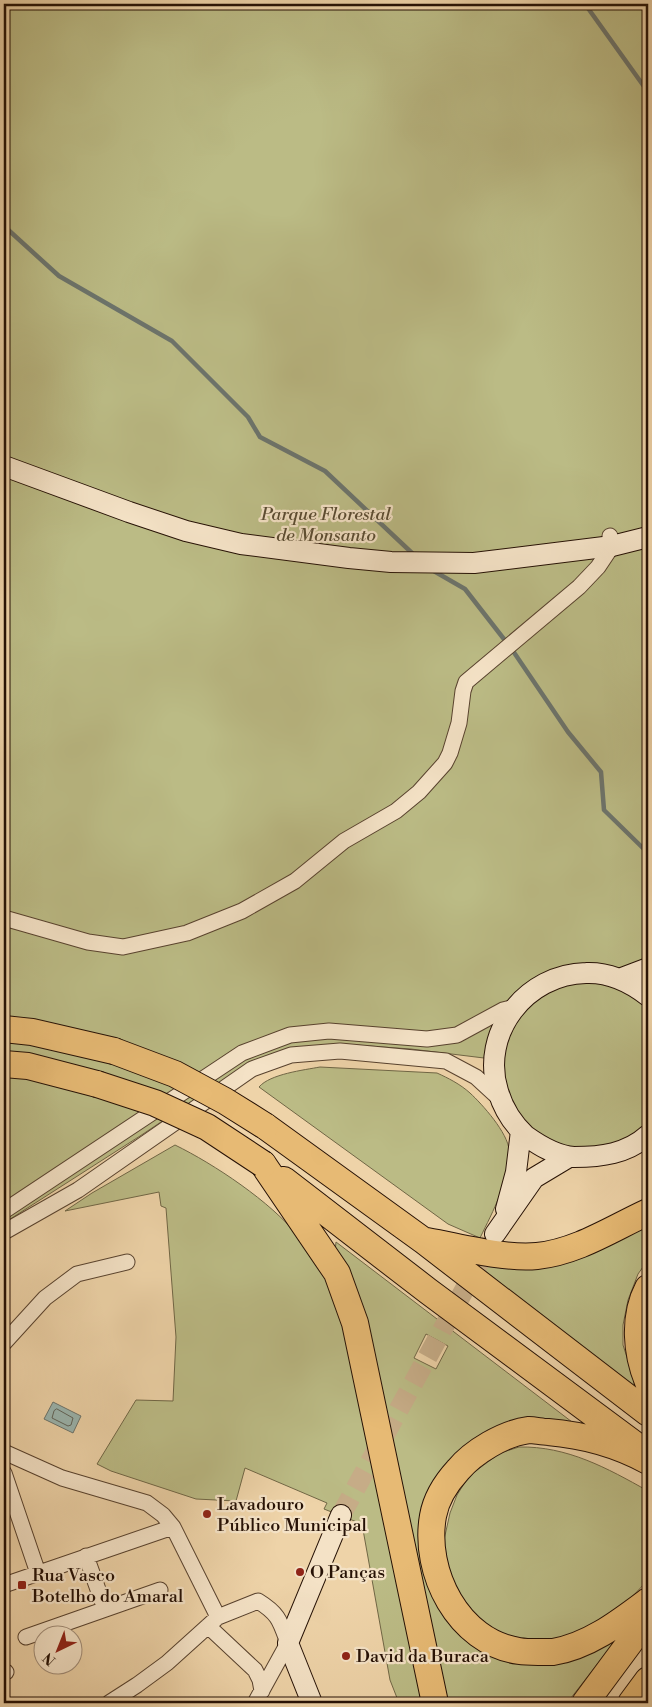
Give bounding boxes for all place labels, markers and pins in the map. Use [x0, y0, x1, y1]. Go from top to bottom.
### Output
place label: Lavadouro Público Municipal [217, 1493, 368, 1537]
marker: Lavadouro Público Municipal [201, 1508, 213, 1520]
place label: O Panças [310, 1561, 385, 1584]
place label: Rua Vasco Botelho do Amaral [31, 1564, 184, 1608]
marker: O Panças [294, 1566, 306, 1578]
marker: Rua Vasco Botelho do Amaral [16, 1579, 28, 1591]
place label: David da Buraca [356, 1645, 490, 1668]
marker: David da Buraca [340, 1650, 352, 1662]

